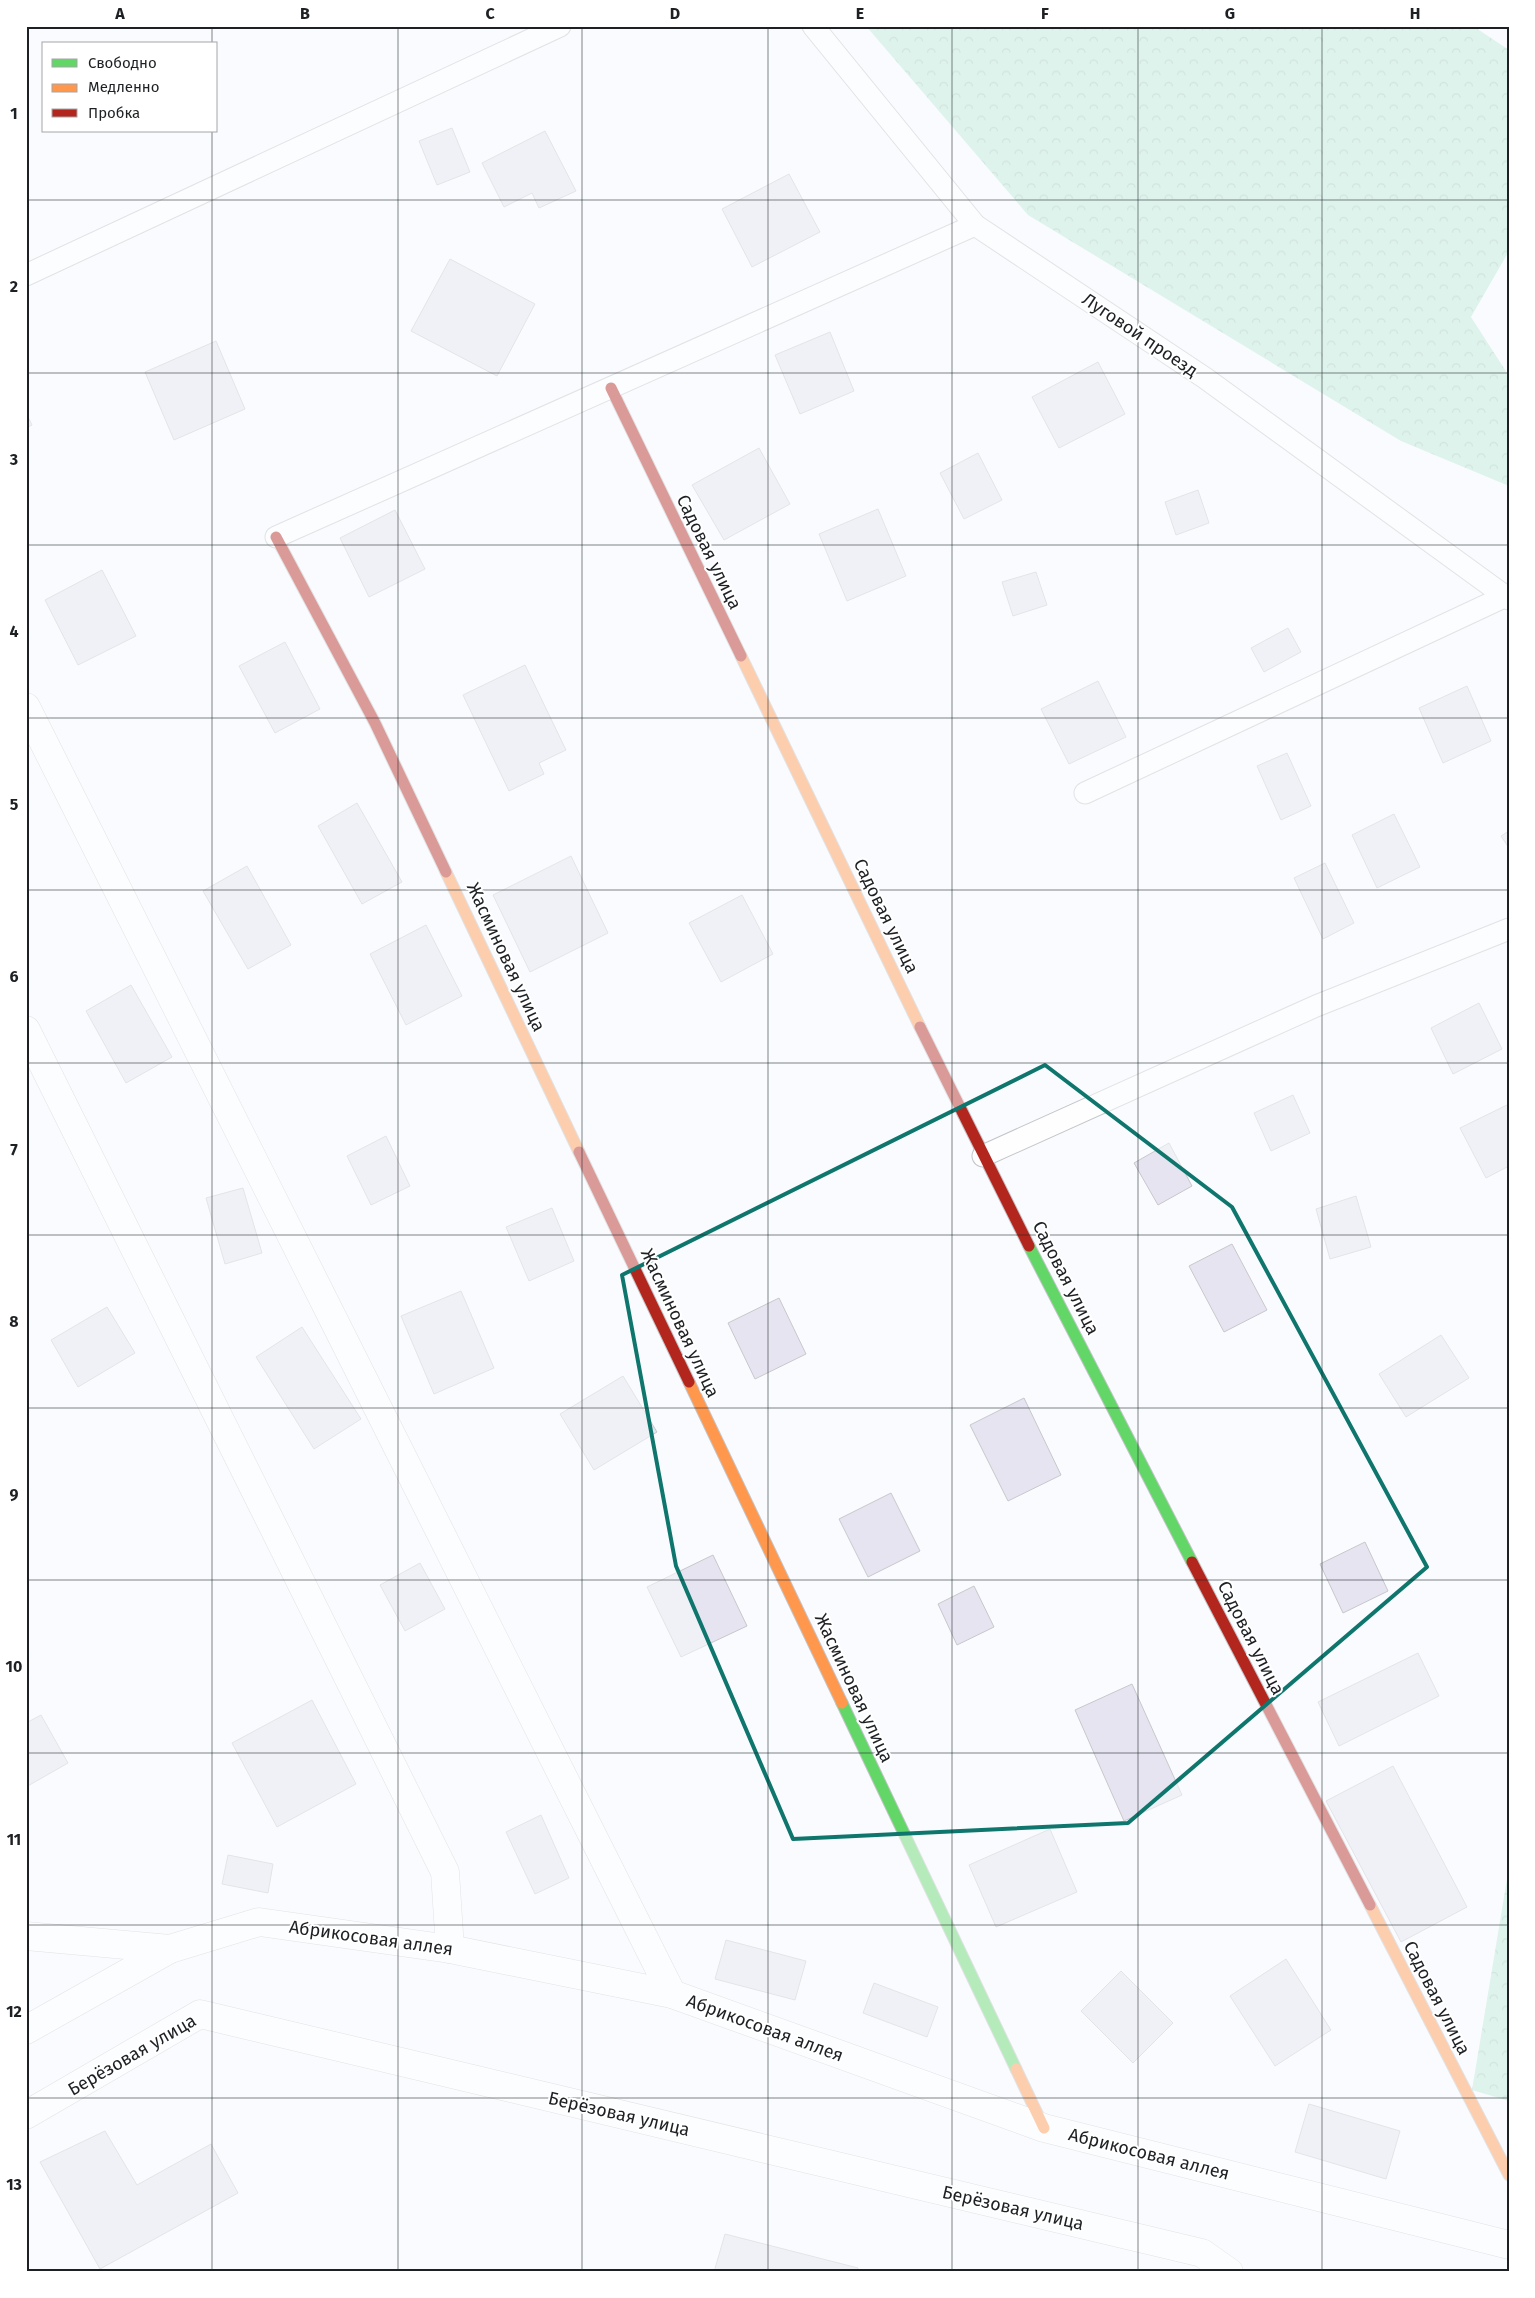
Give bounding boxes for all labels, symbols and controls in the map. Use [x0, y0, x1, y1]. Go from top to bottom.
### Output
text: A [114, 4, 125, 23]
text: B [300, 4, 310, 23]
text: C [485, 4, 495, 23]
text: D [670, 4, 680, 23]
text: E [856, 4, 864, 23]
text: F [1041, 4, 1049, 23]
text: G [1225, 4, 1235, 23]
text: H [1410, 4, 1420, 23]
legend [42, 42, 218, 132]
text: Свободно [88, 54, 157, 72]
text: Медленно [88, 78, 160, 96]
text: 1 [10, 104, 18, 123]
text: Пробка [88, 104, 140, 122]
text: 2 [10, 277, 18, 296]
street label: Луговой проезд [1078, 288, 1202, 382]
text: 3 [9, 450, 18, 469]
street label: Садовая улица [672, 491, 746, 613]
text: 4 [9, 622, 19, 641]
text: 5 [10, 795, 19, 814]
street label: Садовая улица [849, 855, 923, 977]
street label: Жасминовая улица [462, 879, 550, 1035]
text: 6 [9, 967, 19, 986]
text: 7 [10, 1140, 18, 1159]
street label: Садовая улица [1028, 1217, 1104, 1339]
street label: Жасминовая улица [636, 1245, 724, 1401]
text: 8 [9, 1312, 19, 1331]
text: 9 [10, 1485, 19, 1504]
street label: Садовая улица [1213, 1577, 1289, 1699]
street label: Жасминовая улица [810, 1610, 898, 1766]
text: 10 [6, 1657, 22, 1676]
text: 11 [7, 1830, 21, 1849]
street label: Абрикосовая аллея [288, 1916, 454, 1960]
street label: Садовая улица [1399, 1937, 1475, 2059]
street label: Абрикосовая аллея [684, 1989, 846, 2067]
text: 12 [6, 2002, 22, 2021]
street label: Берёзовая улица [64, 2009, 200, 2101]
street label: Берёзовая улица [546, 2087, 692, 2141]
street label: Абрикосовая аллея [1066, 2123, 1232, 2185]
text: 13 [6, 2175, 22, 2194]
street label: Берёзовая улица [940, 2181, 1086, 2235]

